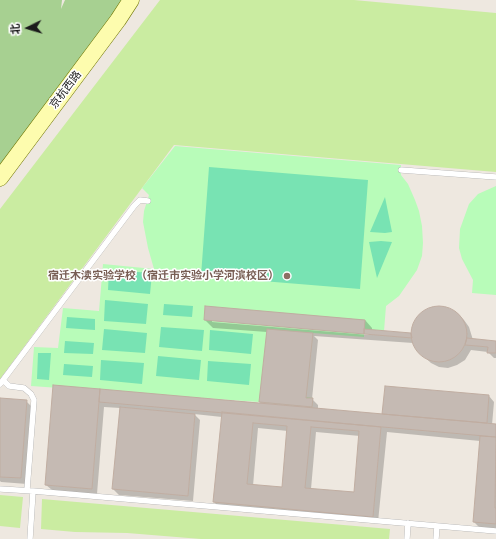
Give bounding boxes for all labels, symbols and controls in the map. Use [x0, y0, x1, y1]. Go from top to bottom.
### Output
north arrow [8, 8, 48, 48]
text: 北 [9, 23, 23, 35]
street label: 京杭西路 [47, 68, 85, 112]
place label: 宿迁木渎实验学校（宿迁市实验小学河滨校区） [48, 269, 279, 283]
marker: 宿迁木渎实验学校（宿迁市实验小学河滨校区） [282, 271, 292, 281]

